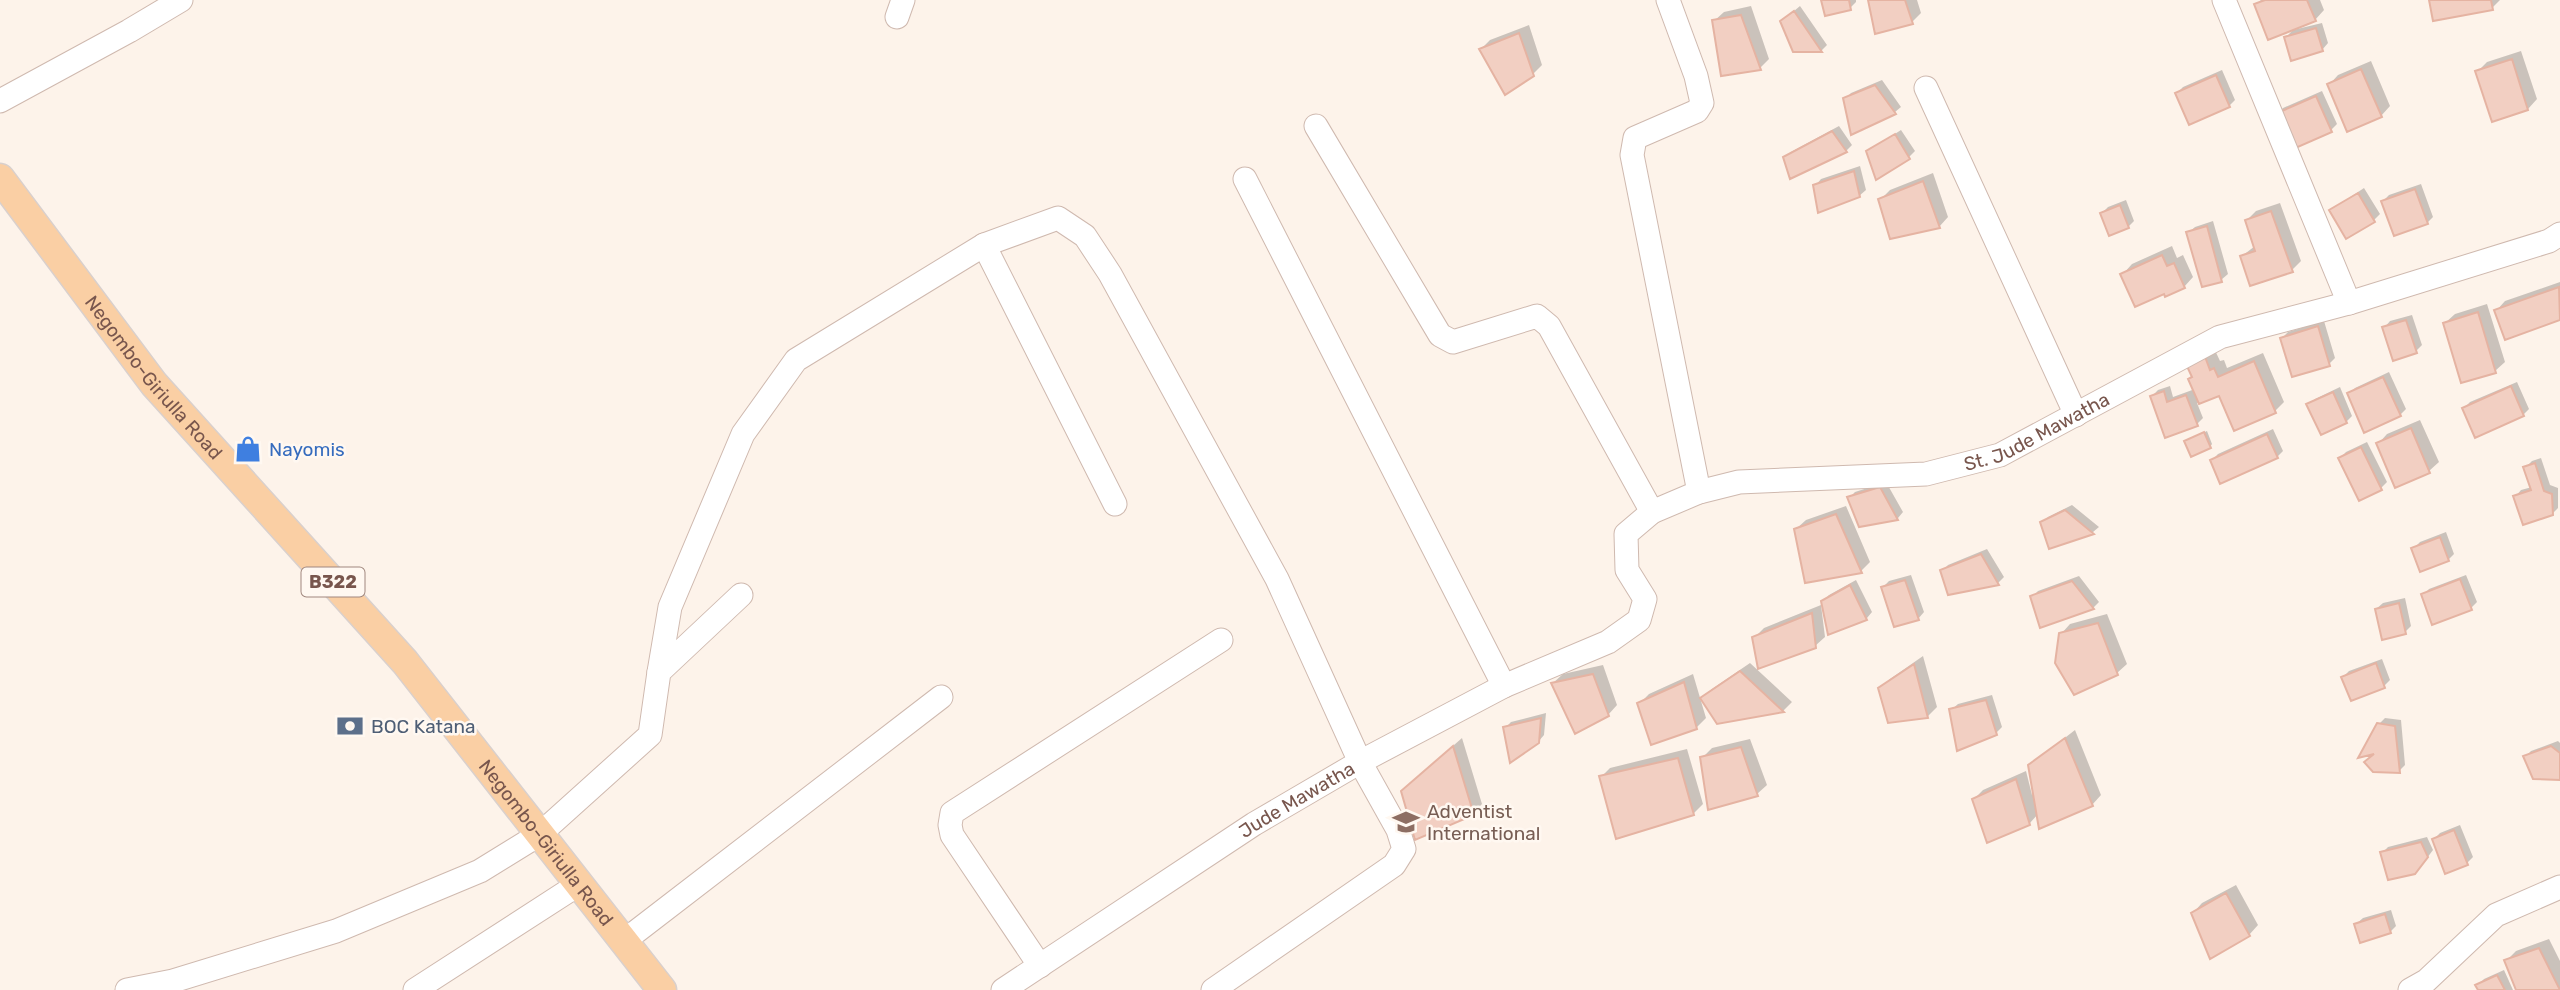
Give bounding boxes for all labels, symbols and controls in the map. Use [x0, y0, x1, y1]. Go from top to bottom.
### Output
street label: Negombo-Giriulla Road [80, 291, 227, 464]
street label: St. Jude Mawatha [1961, 388, 2113, 476]
shop icon: Nayomis [233, 434, 263, 464]
place label: Nayomis [269, 438, 345, 461]
road number: B322 [302, 568, 364, 596]
bank icon: BOC Katana [335, 711, 365, 741]
place label: BOC Katana [371, 715, 475, 738]
street label: Negombo-Giriulla Road [474, 755, 618, 930]
street label: Jude Mawatha [1234, 757, 1359, 843]
place label: Adventist International [1427, 800, 1540, 845]
school or university icon: Adventist International [1391, 807, 1421, 837]

